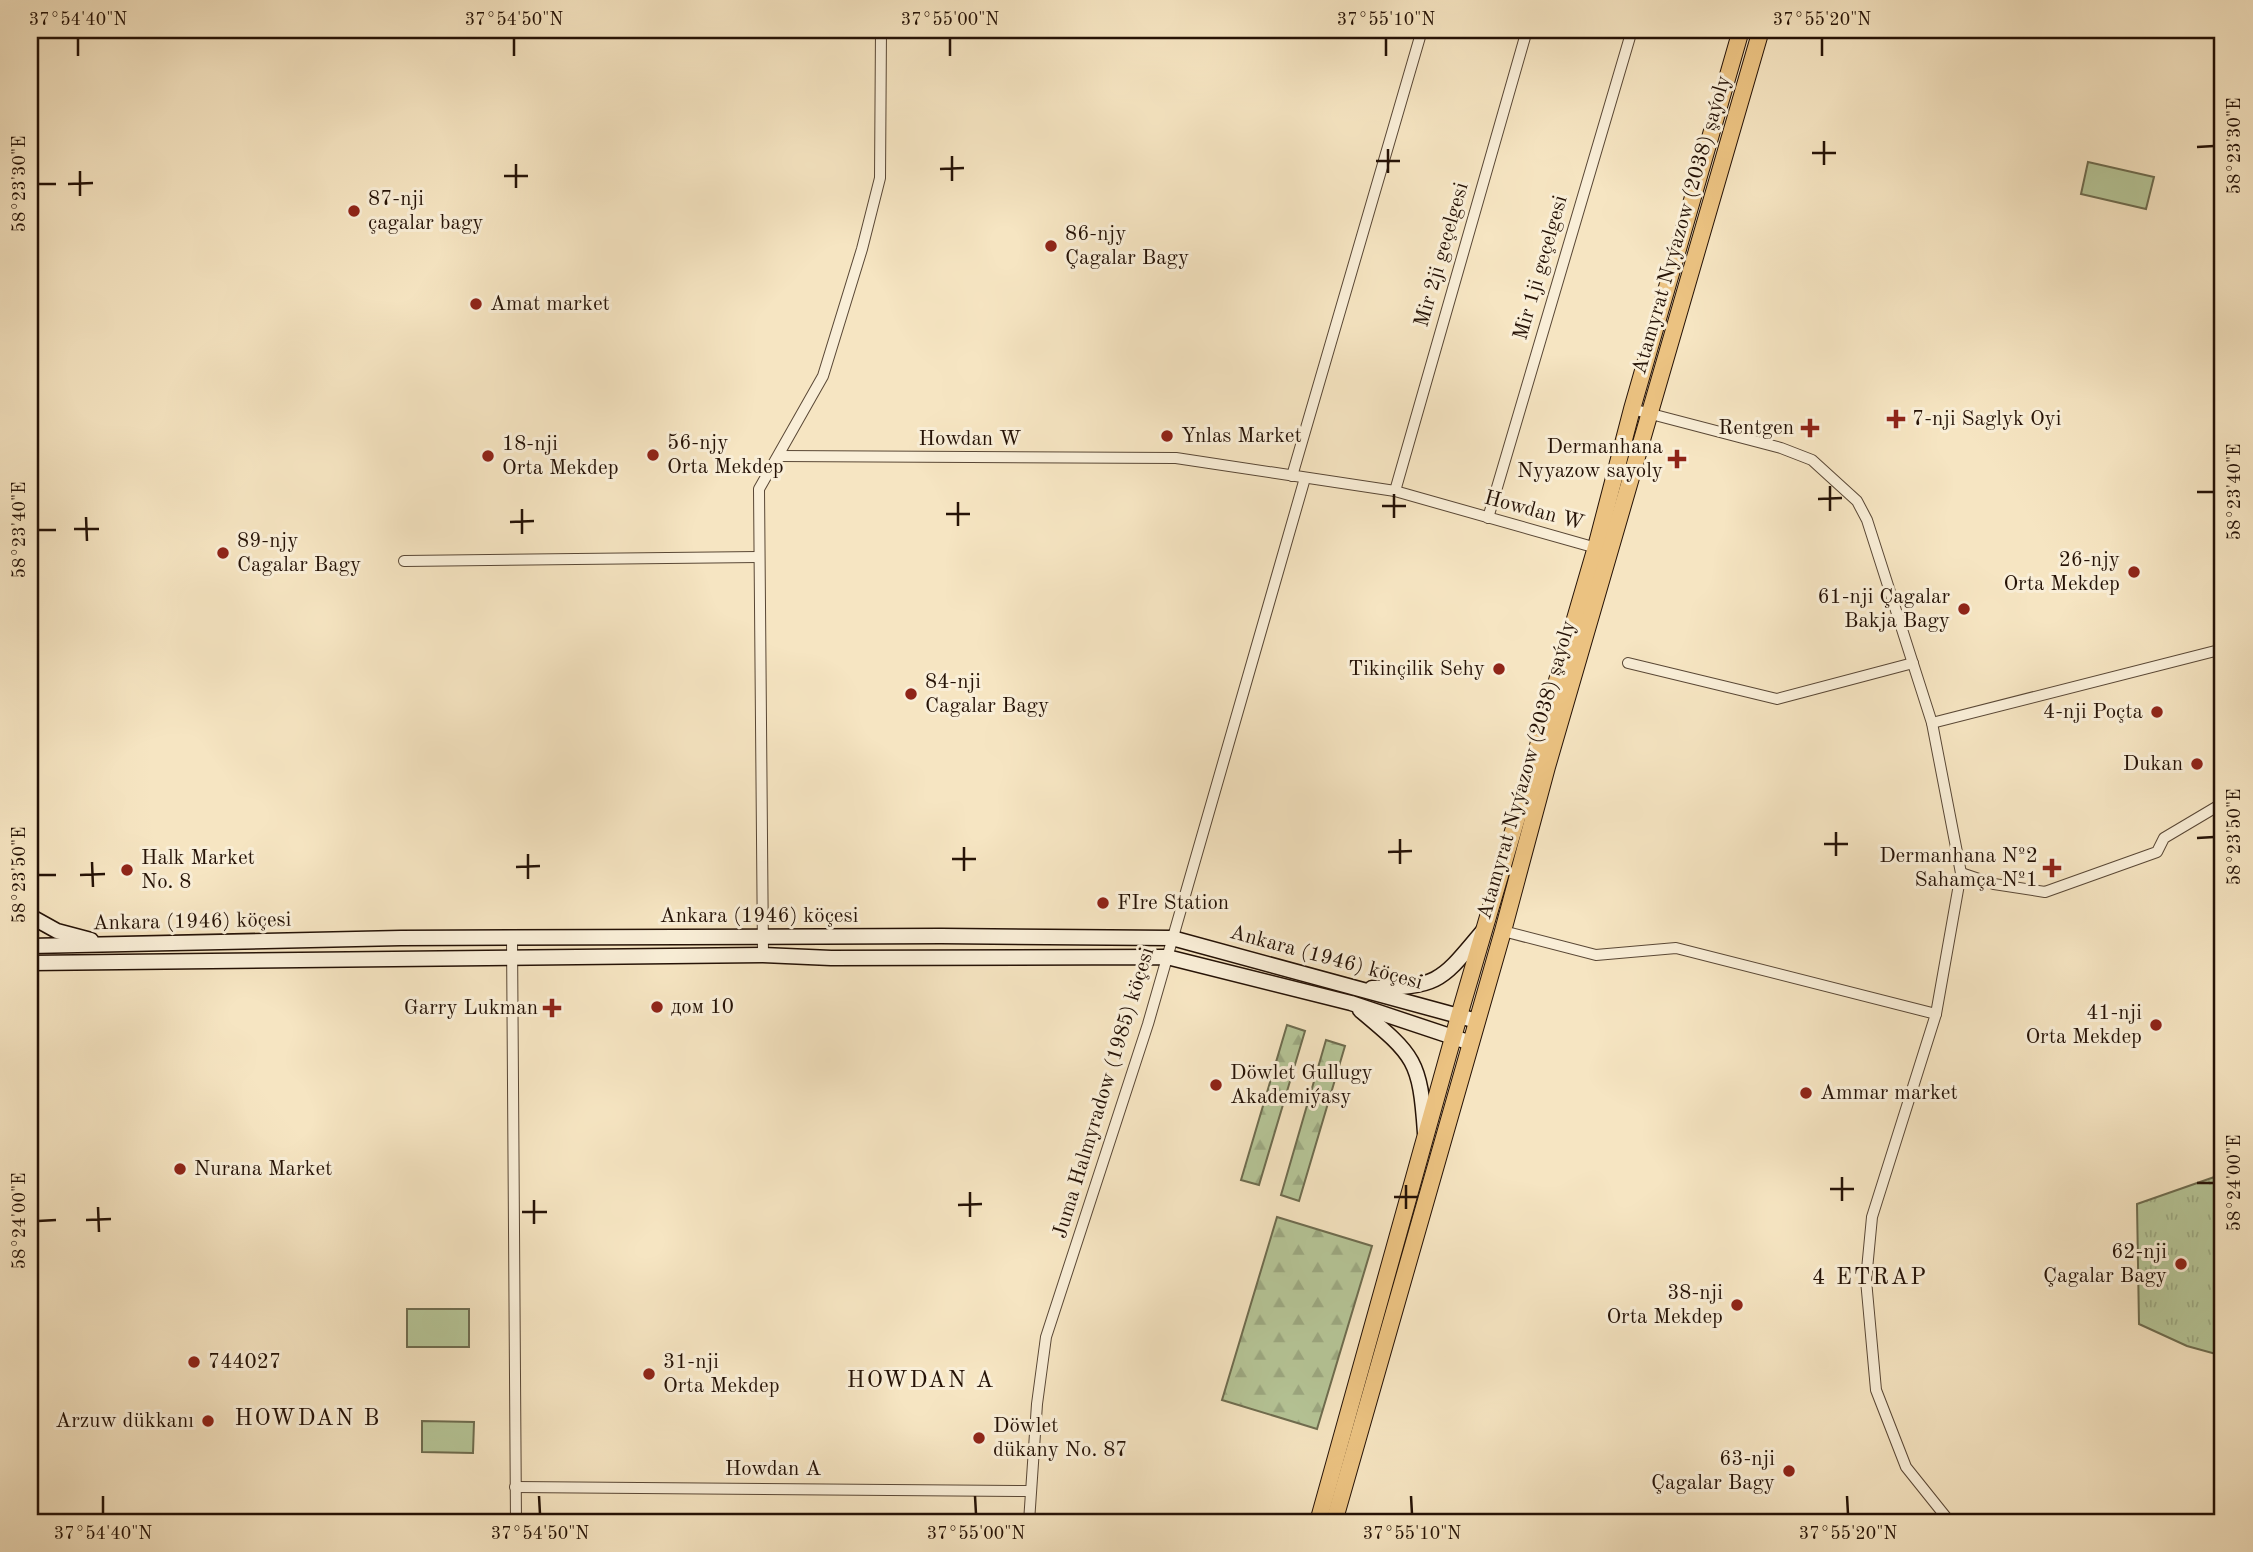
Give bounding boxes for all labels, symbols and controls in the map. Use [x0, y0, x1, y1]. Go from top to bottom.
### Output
text: 37°54'40"N [29, 11, 127, 29]
text: 37°54'50"N [465, 11, 563, 29]
text: 37°55'00"N [901, 11, 999, 29]
text: 37°55'10"N [1337, 11, 1435, 29]
text: 37°55'20"N [1773, 11, 1871, 29]
street label: Atamyrat Nyýazow (2038) şaýoly [1629, 73, 1735, 377]
text: 58°23'30"E [2226, 98, 2244, 194]
text: 58°23'30"E [11, 136, 29, 232]
street label: Mir 2ji geçelgesi [1411, 180, 1473, 330]
place label: 87-nji çagalar bagy [368, 189, 483, 234]
street label: Mir 1ji geçelgesi [1510, 193, 1572, 343]
marker: 87-nji çagalar bagy [346, 203, 362, 219]
place label: 86-njy Çagalar Bagy [1065, 224, 1189, 269]
marker: 86-njy Çagalar Bagy [1043, 238, 1059, 254]
place label: Amat market [490, 294, 610, 315]
marker: Amat market [468, 296, 484, 312]
marker: 7-nji Saglyk Oyi [1886, 409, 1906, 429]
place label: 7-nji Saglyk Oyi [1912, 409, 2061, 430]
place label: Rentgen [1718, 418, 1794, 439]
marker: Rentgen [1800, 418, 1820, 438]
place label: Ynlas Market [1181, 426, 1302, 447]
marker: Ynlas Market [1159, 428, 1175, 444]
street label: Howdan W [919, 429, 1021, 450]
place label: 56-njy Orta Mekdep [667, 433, 784, 478]
place label: 18-nji Orta Mekdep [502, 434, 619, 479]
place label: Dermanhana Nyyazow sayoly [1517, 437, 1663, 482]
text: 58°23'40"E [2226, 444, 2244, 540]
marker: 56-njy Orta Mekdep [645, 447, 661, 463]
marker: 18-nji Orta Mekdep [480, 448, 496, 464]
marker: Dermanhana Nyyazow sayoly [1669, 451, 1685, 467]
text: 58°23'40"E [11, 482, 29, 578]
street label: Howdan W [1482, 488, 1586, 534]
place label: 89-njy Cagalar Bagy [237, 531, 361, 576]
marker: 89-njy Cagalar Bagy [215, 545, 231, 561]
place label: 26-njy Orta Mekdep [2003, 550, 2120, 595]
marker: 26-njy Orta Mekdep [2126, 564, 2142, 580]
place label: 61-nji Çagalar Bakja Bagy [1817, 587, 1950, 632]
marker: 61-nji Çagalar Bakja Bagy [1956, 601, 1972, 617]
street label: Atamyrat Nyýazow (2038) şaýoly [1474, 618, 1580, 922]
place label: Tikinçilik Sehy [1348, 659, 1485, 680]
marker: Tikinçilik Sehy [1491, 661, 1507, 677]
place label: 84-nji Cagalar Bagy [925, 672, 1049, 717]
marker: 84-nji Cagalar Bagy [903, 686, 919, 702]
place label: 4-nji Poçta [2043, 702, 2143, 723]
marker: 4-nji Poçta [2149, 704, 2165, 720]
place label: Dukan [2123, 754, 2183, 775]
marker: Dukan [2189, 756, 2205, 772]
text: 58°23'50"E [2226, 789, 2244, 885]
text: 58°23'50"E [11, 827, 29, 923]
place label: Dermanhana Nº2 Sahamça Nº1 [1879, 846, 2038, 891]
place label: Halk Market No. 8 [141, 848, 255, 893]
marker: Dermanhana Nº2 Sahamça Nº1 [2044, 860, 2060, 876]
marker: Halk Market No. 8 [119, 862, 135, 878]
place label: FIre Station [1117, 893, 1229, 914]
marker: FIre Station [1095, 895, 1111, 911]
street label: Ankara (1946) köçesi [660, 906, 858, 927]
street label: Ankara (1946) köçesi [93, 910, 291, 934]
street label: Ankara (1946) köçesi [1227, 922, 1425, 994]
street label: Juma Halmyradow (1985) köçesi [1050, 945, 1158, 1241]
place label: дом 10 [671, 997, 734, 1018]
place label: Garry Lukman [404, 998, 538, 1019]
marker: дом 10 [649, 999, 665, 1015]
marker: Garry Lukman [544, 1000, 560, 1016]
place label: 41-nji Orta Mekdep [2025, 1003, 2142, 1048]
marker: 41-nji Orta Mekdep [2148, 1017, 2164, 1033]
place label: Döwlet Gullugy Akademiýasy [1230, 1063, 1373, 1108]
marker: Döwlet Gullugy Akademiýasy [1208, 1077, 1224, 1093]
place label: Ammar market [1820, 1083, 1958, 1104]
marker: Ammar market [1798, 1085, 1814, 1101]
text: 58°24'00"E [2226, 1135, 2244, 1231]
place label: Nurana Market [194, 1159, 332, 1180]
marker: Nurana Market [172, 1161, 188, 1177]
text: 58°24'00"E [11, 1173, 29, 1269]
place label: 62-nji Çagalar Bagy [2043, 1242, 2167, 1287]
marker: 62-nji Çagalar Bagy [2173, 1256, 2189, 1272]
district label: 4 ETRAP [1812, 1266, 1928, 1289]
place label: 38-nji Orta Mekdep [1606, 1283, 1723, 1328]
marker: 38-nji Orta Mekdep [1729, 1297, 1745, 1313]
place label: 744027 [208, 1352, 281, 1373]
place label: 31-nji Orta Mekdep [663, 1352, 780, 1397]
marker: 744027 [186, 1354, 202, 1370]
marker: 31-nji Orta Mekdep [641, 1366, 657, 1382]
district label: HOWDAN A [847, 1369, 995, 1392]
district label: HOWDAN B [234, 1407, 382, 1430]
place label: Arzuw dükkanı [55, 1411, 194, 1432]
marker: Arzuw dükkanı [200, 1413, 216, 1429]
place label: Döwlet dükany No. 87 [993, 1416, 1128, 1461]
marker: Döwlet dükany No. 87 [971, 1430, 987, 1446]
place label: 63-nji Çagalar Bagy [1651, 1449, 1775, 1494]
street label: Howdan A [725, 1459, 821, 1480]
marker: 63-nji Çagalar Bagy [1781, 1463, 1797, 1479]
text: 37°54'40"N [54, 1525, 152, 1543]
text: 37°54'50"N [491, 1525, 589, 1543]
text: 37°55'00"N [927, 1525, 1025, 1543]
text: 37°55'10"N [1363, 1525, 1461, 1543]
text: 37°55'20"N [1799, 1525, 1897, 1543]

